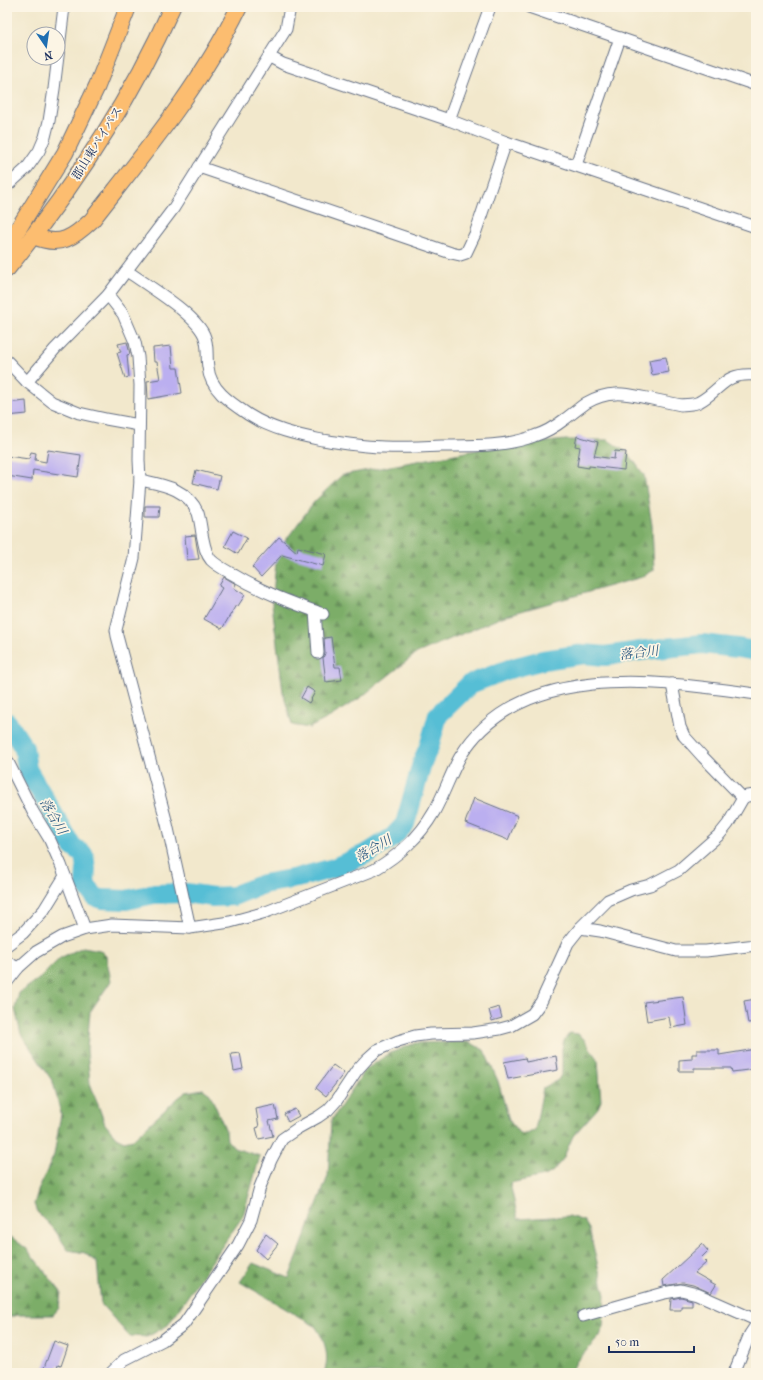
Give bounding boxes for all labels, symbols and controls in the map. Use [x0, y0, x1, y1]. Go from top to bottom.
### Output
north arrow [26, 26, 66, 66]
text: N [42, 48, 54, 63]
street label: 郡山東バイパス [69, 104, 125, 182]
water label: 落合川 [619, 642, 661, 662]
water label: 落合川 [37, 796, 71, 839]
water label: 落合川 [353, 831, 396, 865]
scale bar [609, 1328, 694, 1354]
text: 50 m [615, 1335, 639, 1349]

